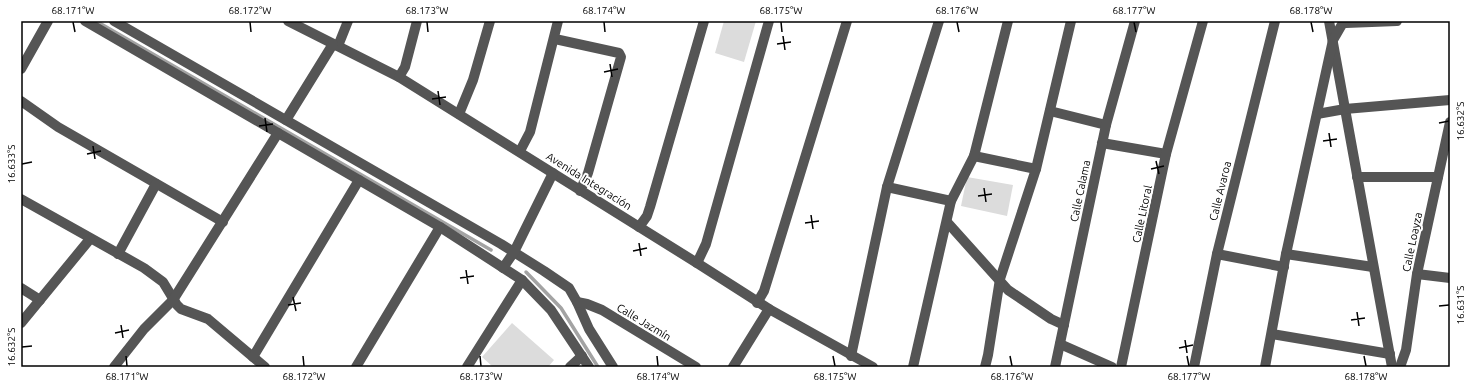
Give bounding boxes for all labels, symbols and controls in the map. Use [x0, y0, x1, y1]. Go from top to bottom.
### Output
text: 68.171°W [51, 5, 95, 16]
text: 68.172°W [228, 5, 272, 16]
text: 68.173°W [405, 5, 449, 16]
text: 68.174°W [582, 5, 626, 16]
text: 68.175°W [759, 5, 803, 16]
text: 68.176°W [935, 5, 979, 16]
text: 68.177°W [1112, 5, 1156, 16]
text: 68.178°W [1289, 5, 1333, 16]
text: 16.632°S [1455, 101, 1466, 141]
text: 16.633°S [6, 144, 17, 184]
street label: Avenida Integración [544, 150, 634, 212]
street label: Calle Calama [1068, 159, 1092, 223]
street label: Calle Avaroa [1207, 160, 1233, 222]
street label: Calle Litoral [1130, 184, 1154, 244]
street label: Calle Loayza [1400, 211, 1424, 273]
text: 16.631°S [1455, 285, 1466, 325]
street label: Calle Jazmín [615, 301, 673, 343]
text: 16.632°S [6, 327, 17, 367]
text: 68.171°W [105, 371, 149, 382]
text: 68.172°W [282, 371, 326, 382]
text: 68.173°W [459, 371, 503, 382]
text: 68.174°W [636, 371, 680, 382]
text: 68.175°W [813, 371, 857, 382]
text: 68.176°W [990, 371, 1034, 382]
text: 68.177°W [1167, 371, 1211, 382]
text: 68.178°W [1344, 371, 1388, 382]

